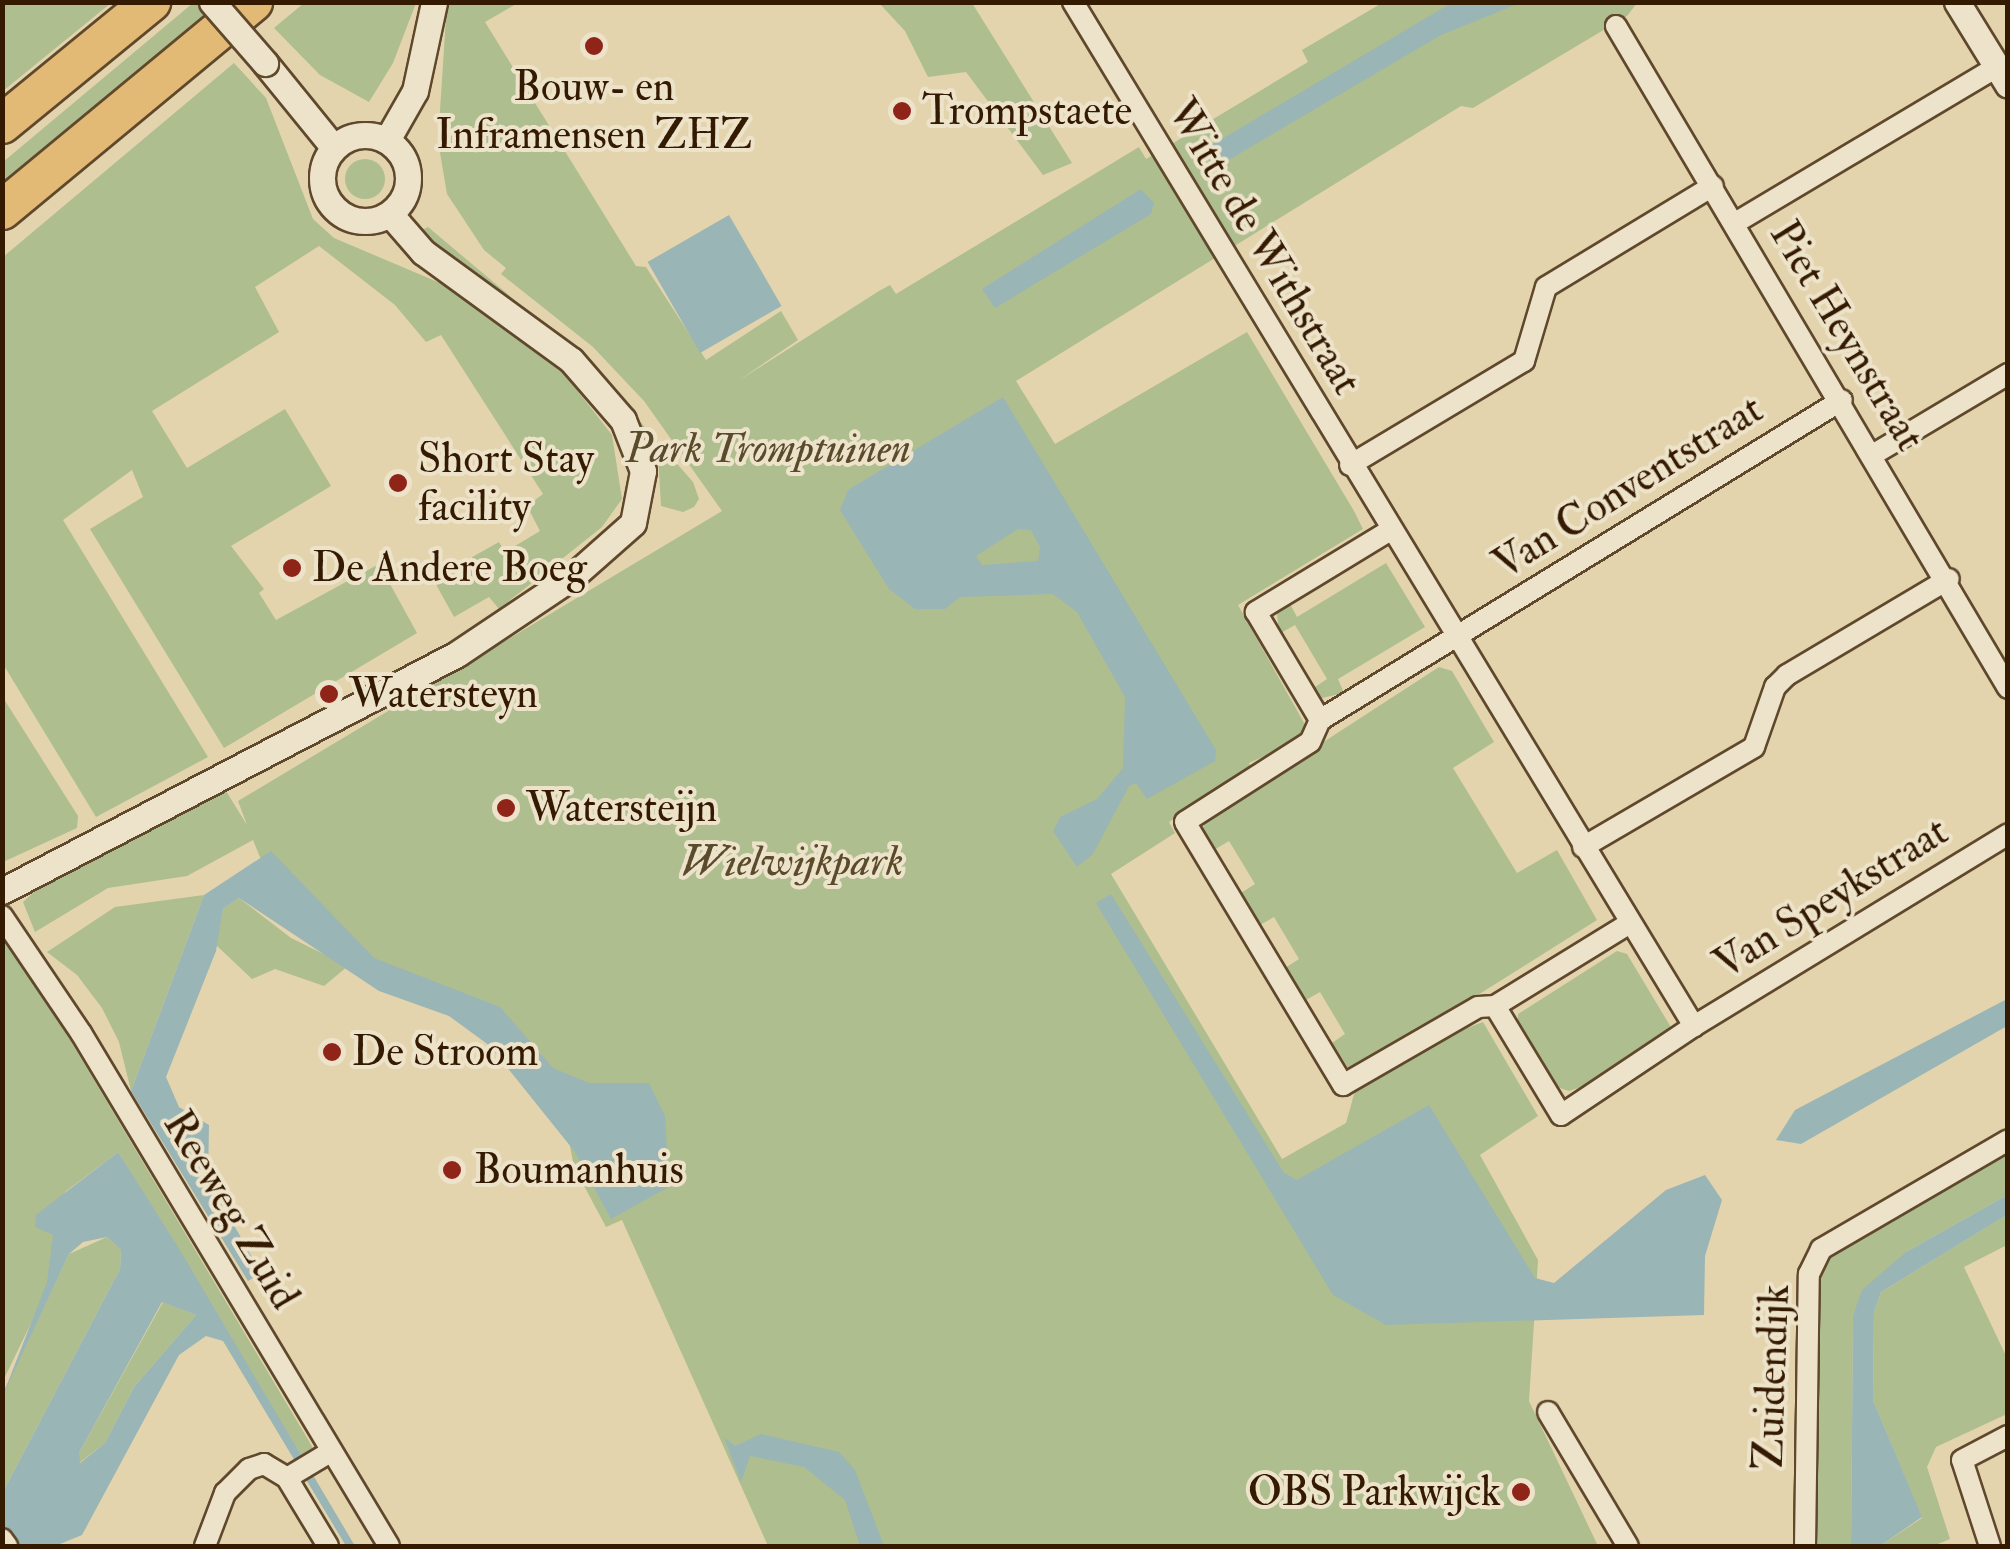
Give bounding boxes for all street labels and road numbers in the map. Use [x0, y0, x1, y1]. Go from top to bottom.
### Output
street label: Witte de Withstraat [1156, 90, 1372, 404]
street label: Piet Heynstraat [1759, 212, 1935, 460]
street label: Van Conventstraat [1484, 384, 1772, 590]
street label: Van Speykstraat [1705, 806, 1957, 990]
street label: Reeweg Zuid [152, 1102, 310, 1318]
street label: Zuidendijk [1744, 1283, 1800, 1471]

